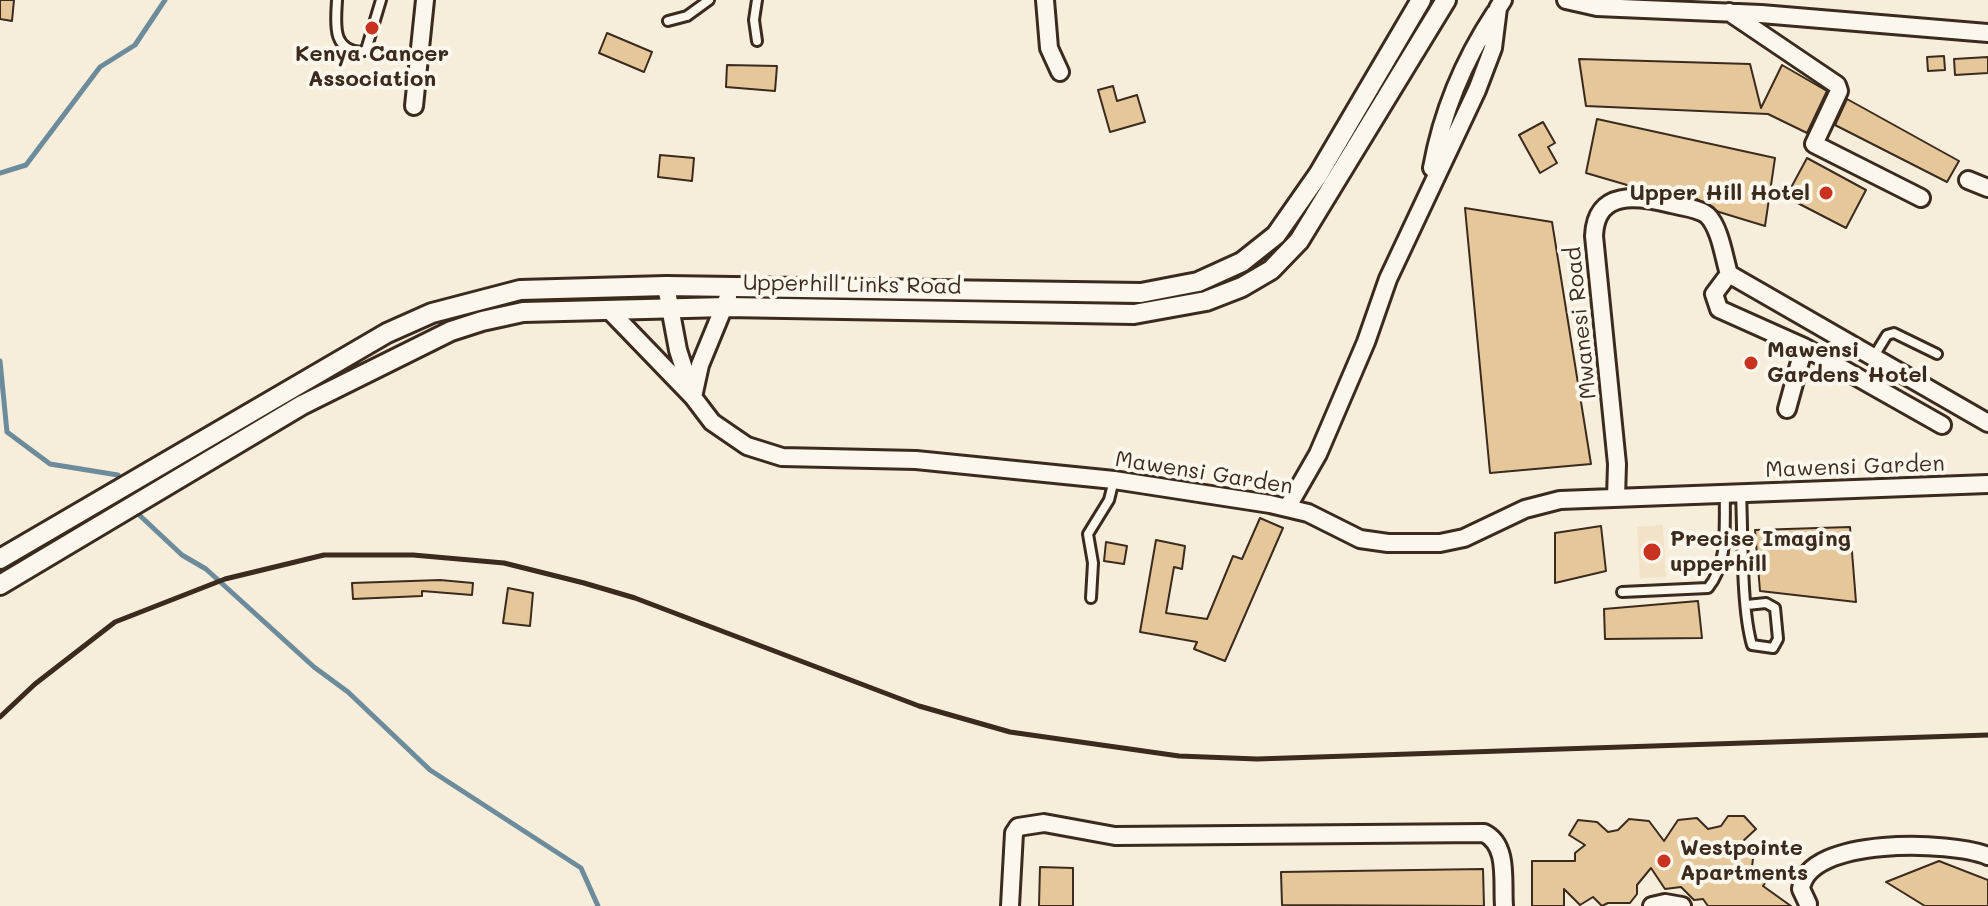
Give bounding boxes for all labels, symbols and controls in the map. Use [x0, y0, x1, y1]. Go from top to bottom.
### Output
marker: Kenya Cancer Association [363, 19, 381, 37]
place label: Kenya Cancer Association [295, 41, 449, 92]
place label: Upper Hill Hotel [1629, 180, 1810, 206]
marker: Upper Hill Hotel [1817, 184, 1835, 202]
street label: Mwanesi Road [1560, 245, 1602, 401]
street label: Upperhill Links Road [743, 270, 961, 300]
place label: Mawensi Gardens Hotel [1767, 337, 1927, 388]
marker: Mawensi Gardens Hotel [1742, 354, 1760, 372]
street label: Mawensi Garden [1113, 446, 1295, 500]
street label: Mawensi Garden [1765, 451, 1945, 483]
place label: Precise Imaging upperhill [1670, 526, 1851, 578]
marker: Precise Imaging upperhill [1641, 541, 1663, 563]
place label: Westpointe Apartments [1680, 835, 1808, 886]
marker: Westpointe Apartments [1655, 852, 1673, 870]

